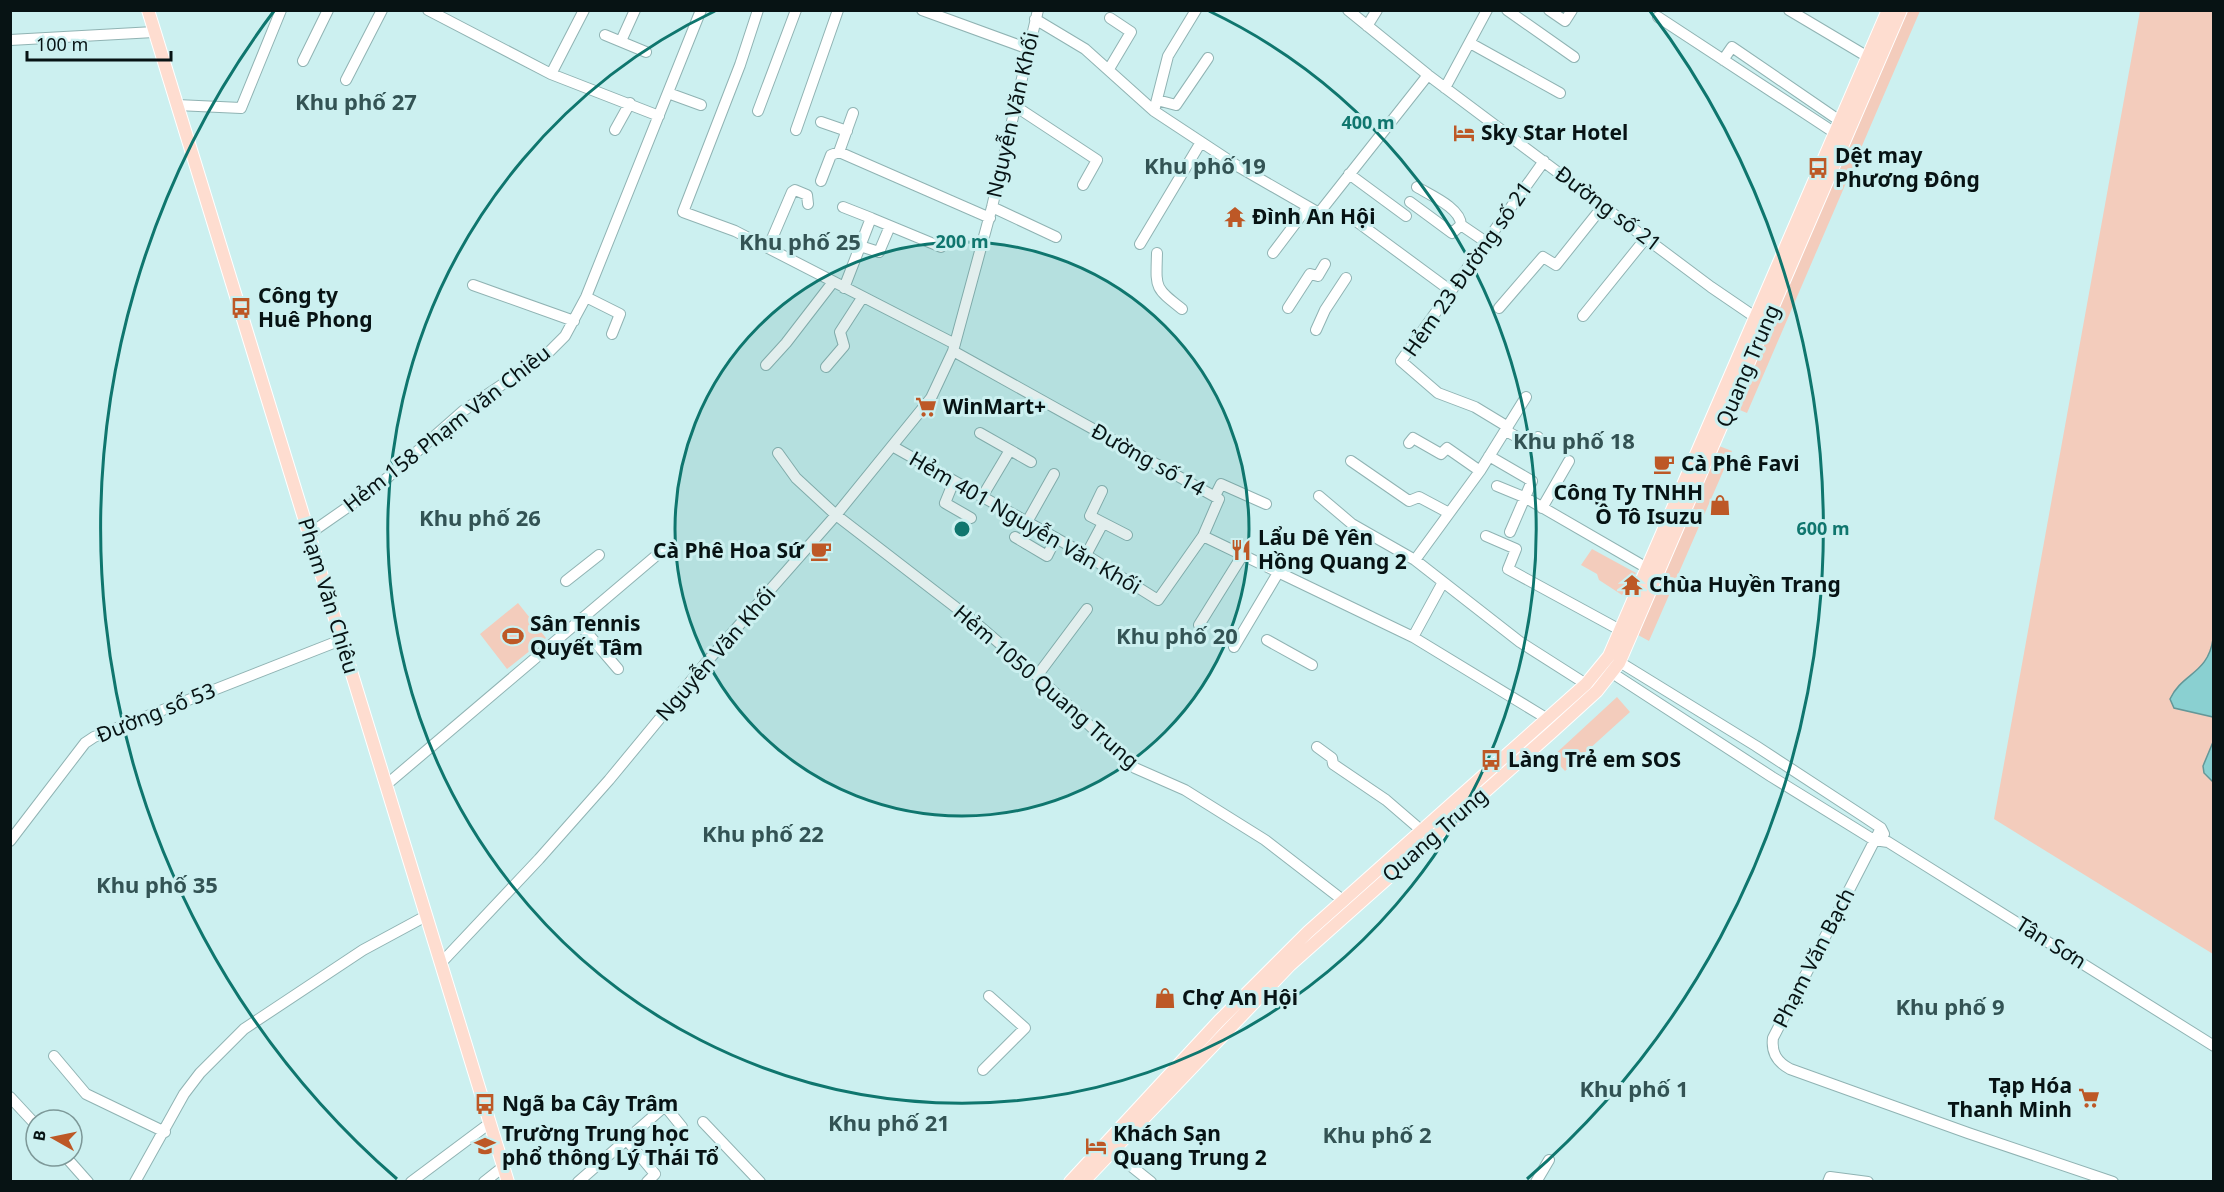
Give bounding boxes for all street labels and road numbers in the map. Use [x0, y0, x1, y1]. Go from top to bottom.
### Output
street label: Nguyễn Văn Khối [979, 29, 1045, 200]
street label: Đường số 21 [1550, 159, 1667, 257]
street label: Hẻm 23 Đường số 21 [1396, 175, 1538, 362]
street label: Quang Trung [1709, 300, 1785, 431]
street label: Hẻm 158 Phạm Văn Chiêu [337, 339, 556, 518]
street label: Đường số 14 [1087, 416, 1210, 502]
street label: Hẻm 401 Nguyễn Văn Khối [904, 444, 1147, 600]
street label: Phạm Văn Chiêu [292, 514, 366, 677]
street label: Nguyễn Văn Khối [649, 580, 781, 726]
street label: Hẻm 1050 Quang Trung [948, 598, 1145, 774]
street label: Đường số 53 [92, 675, 219, 749]
street label: Quang Trung [1376, 781, 1493, 888]
street label: Phạm Văn Bạch [1766, 883, 1860, 1032]
street label: Tân Sơn [2011, 910, 2092, 975]

